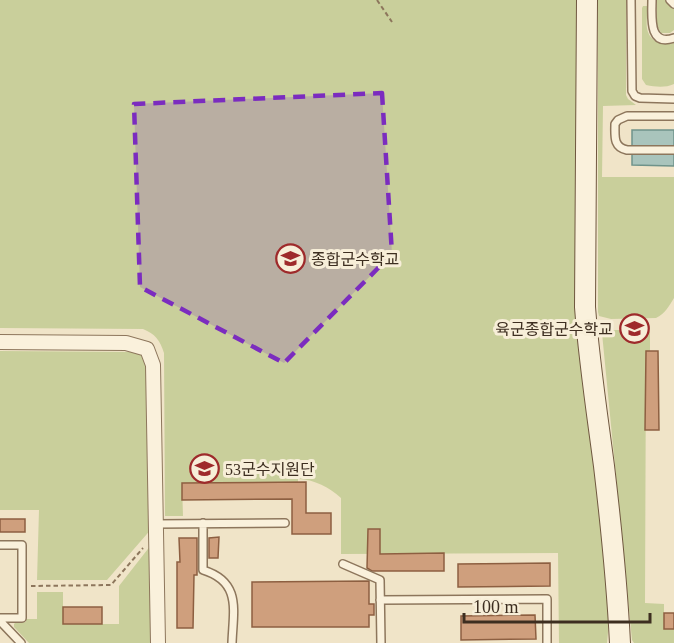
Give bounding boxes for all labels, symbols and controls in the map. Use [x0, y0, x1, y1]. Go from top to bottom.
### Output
school or university icon: 종합군수학교 [274, 243, 306, 275]
place label: 종합군수학교 [311, 251, 399, 268]
school or university icon: 육군종합군수학교 [618, 313, 650, 345]
place label: 육군종합군수학교 [495, 321, 613, 338]
school or university icon: 53군수지원단 [188, 453, 220, 485]
place label: 53군수지원단 [225, 461, 315, 478]
scale bar [464, 586, 650, 624]
text: 100 m [473, 597, 519, 617]

